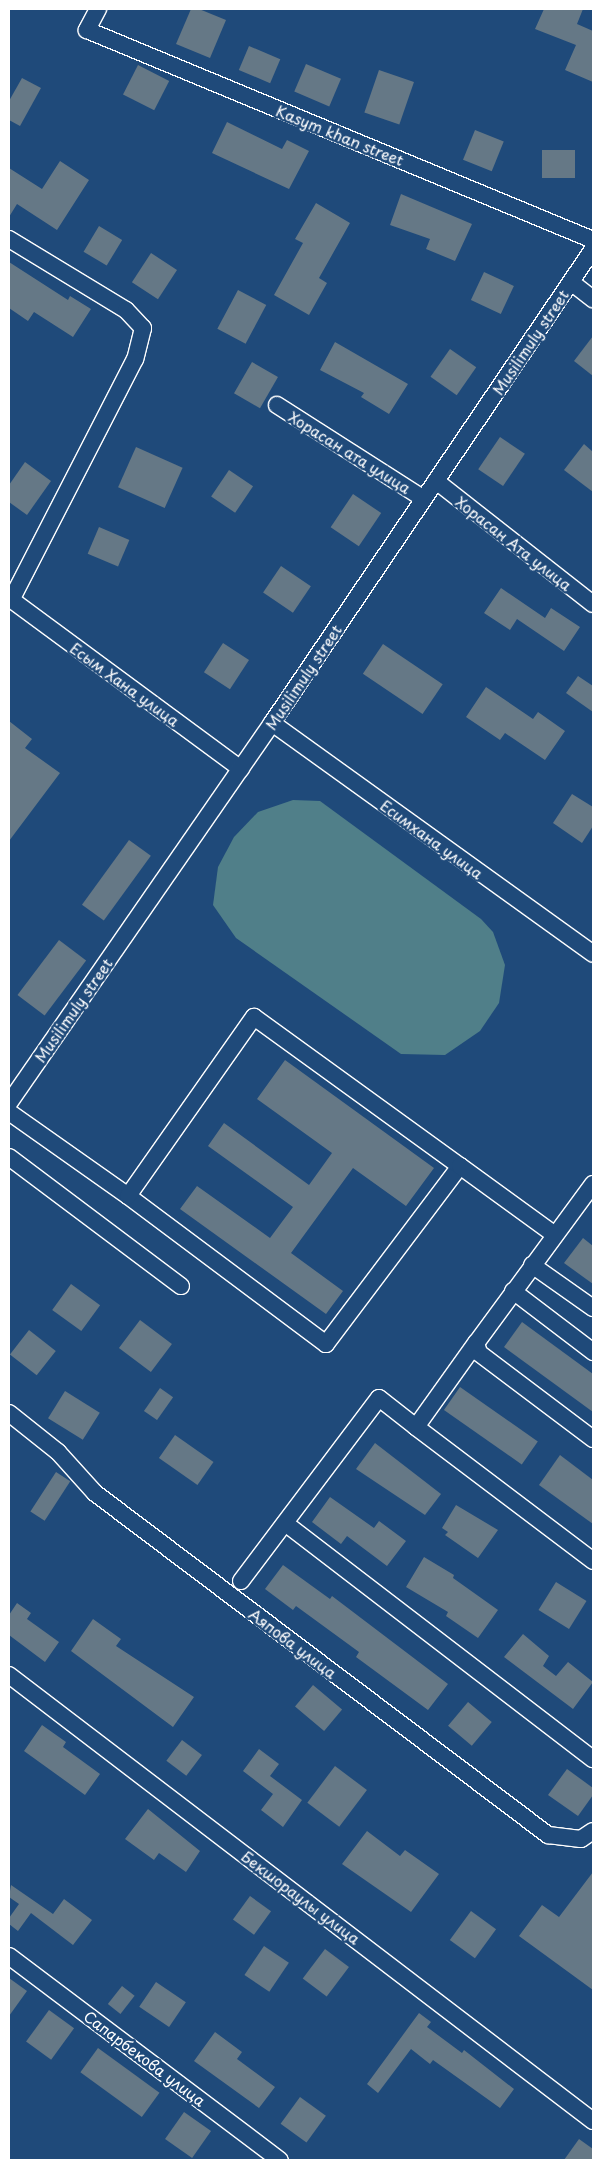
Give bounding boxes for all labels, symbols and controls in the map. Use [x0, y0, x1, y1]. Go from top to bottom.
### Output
street label: Kasym khan street [274, 101, 406, 169]
street label: Musilimuly street [488, 286, 572, 398]
street label: Хорасан ата улица [285, 407, 415, 497]
street label: Хорасан Ата улица [452, 492, 576, 594]
street label: Musilimuly street [261, 621, 345, 733]
street label: Есым Хана улица [67, 638, 183, 730]
street label: Есимхана улица [377, 796, 487, 882]
street label: Musilimuly street [30, 954, 116, 1066]
street label: Аяпова улица [246, 1604, 340, 1682]
street label: Бекшораулы улица [238, 1846, 364, 1948]
street label: Сапарбекова улица [80, 2006, 210, 2110]

